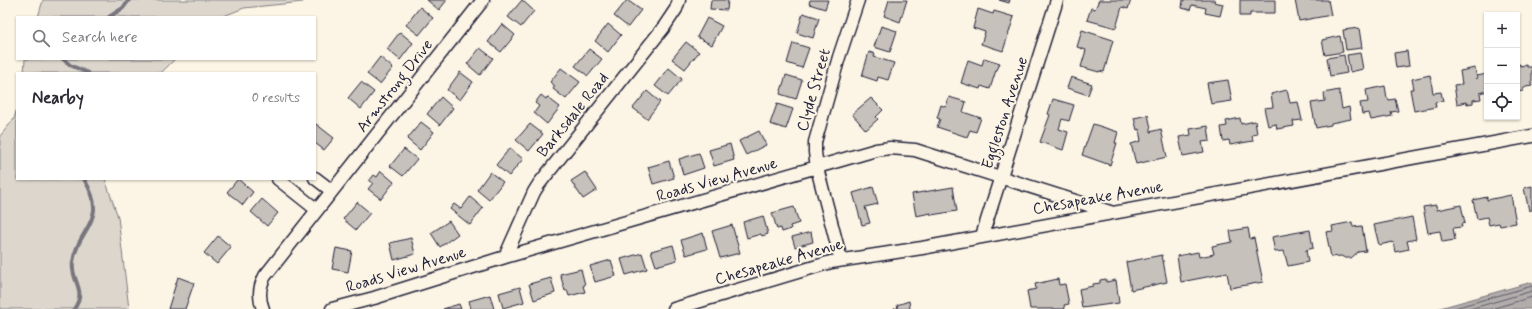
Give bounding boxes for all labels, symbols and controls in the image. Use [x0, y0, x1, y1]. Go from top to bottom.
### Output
map controls [1484, 12, 1520, 120]
button: + [1484, 12, 1520, 48]
search box [16, 16, 316, 60]
icon: search [30, 27, 52, 49]
text: Search here [62, 28, 138, 48]
street label: Armstrong Drive [352, 35, 439, 137]
street label: Clyde Street [792, 46, 836, 134]
button: − [1484, 48, 1520, 84]
street label: Eggleston Avenue [977, 54, 1034, 172]
street label: Barksdale Road [532, 68, 614, 162]
button: locate [1484, 84, 1520, 120]
text: Nearby [32, 87, 84, 109]
text: 0 results [252, 90, 300, 107]
street label: Roads View Avenue [654, 153, 780, 207]
street label: Chesapeake Avenue [1031, 176, 1165, 220]
street label: Chesapeake Avenue [713, 234, 846, 290]
street label: Roads View Avenue [343, 242, 469, 298]

